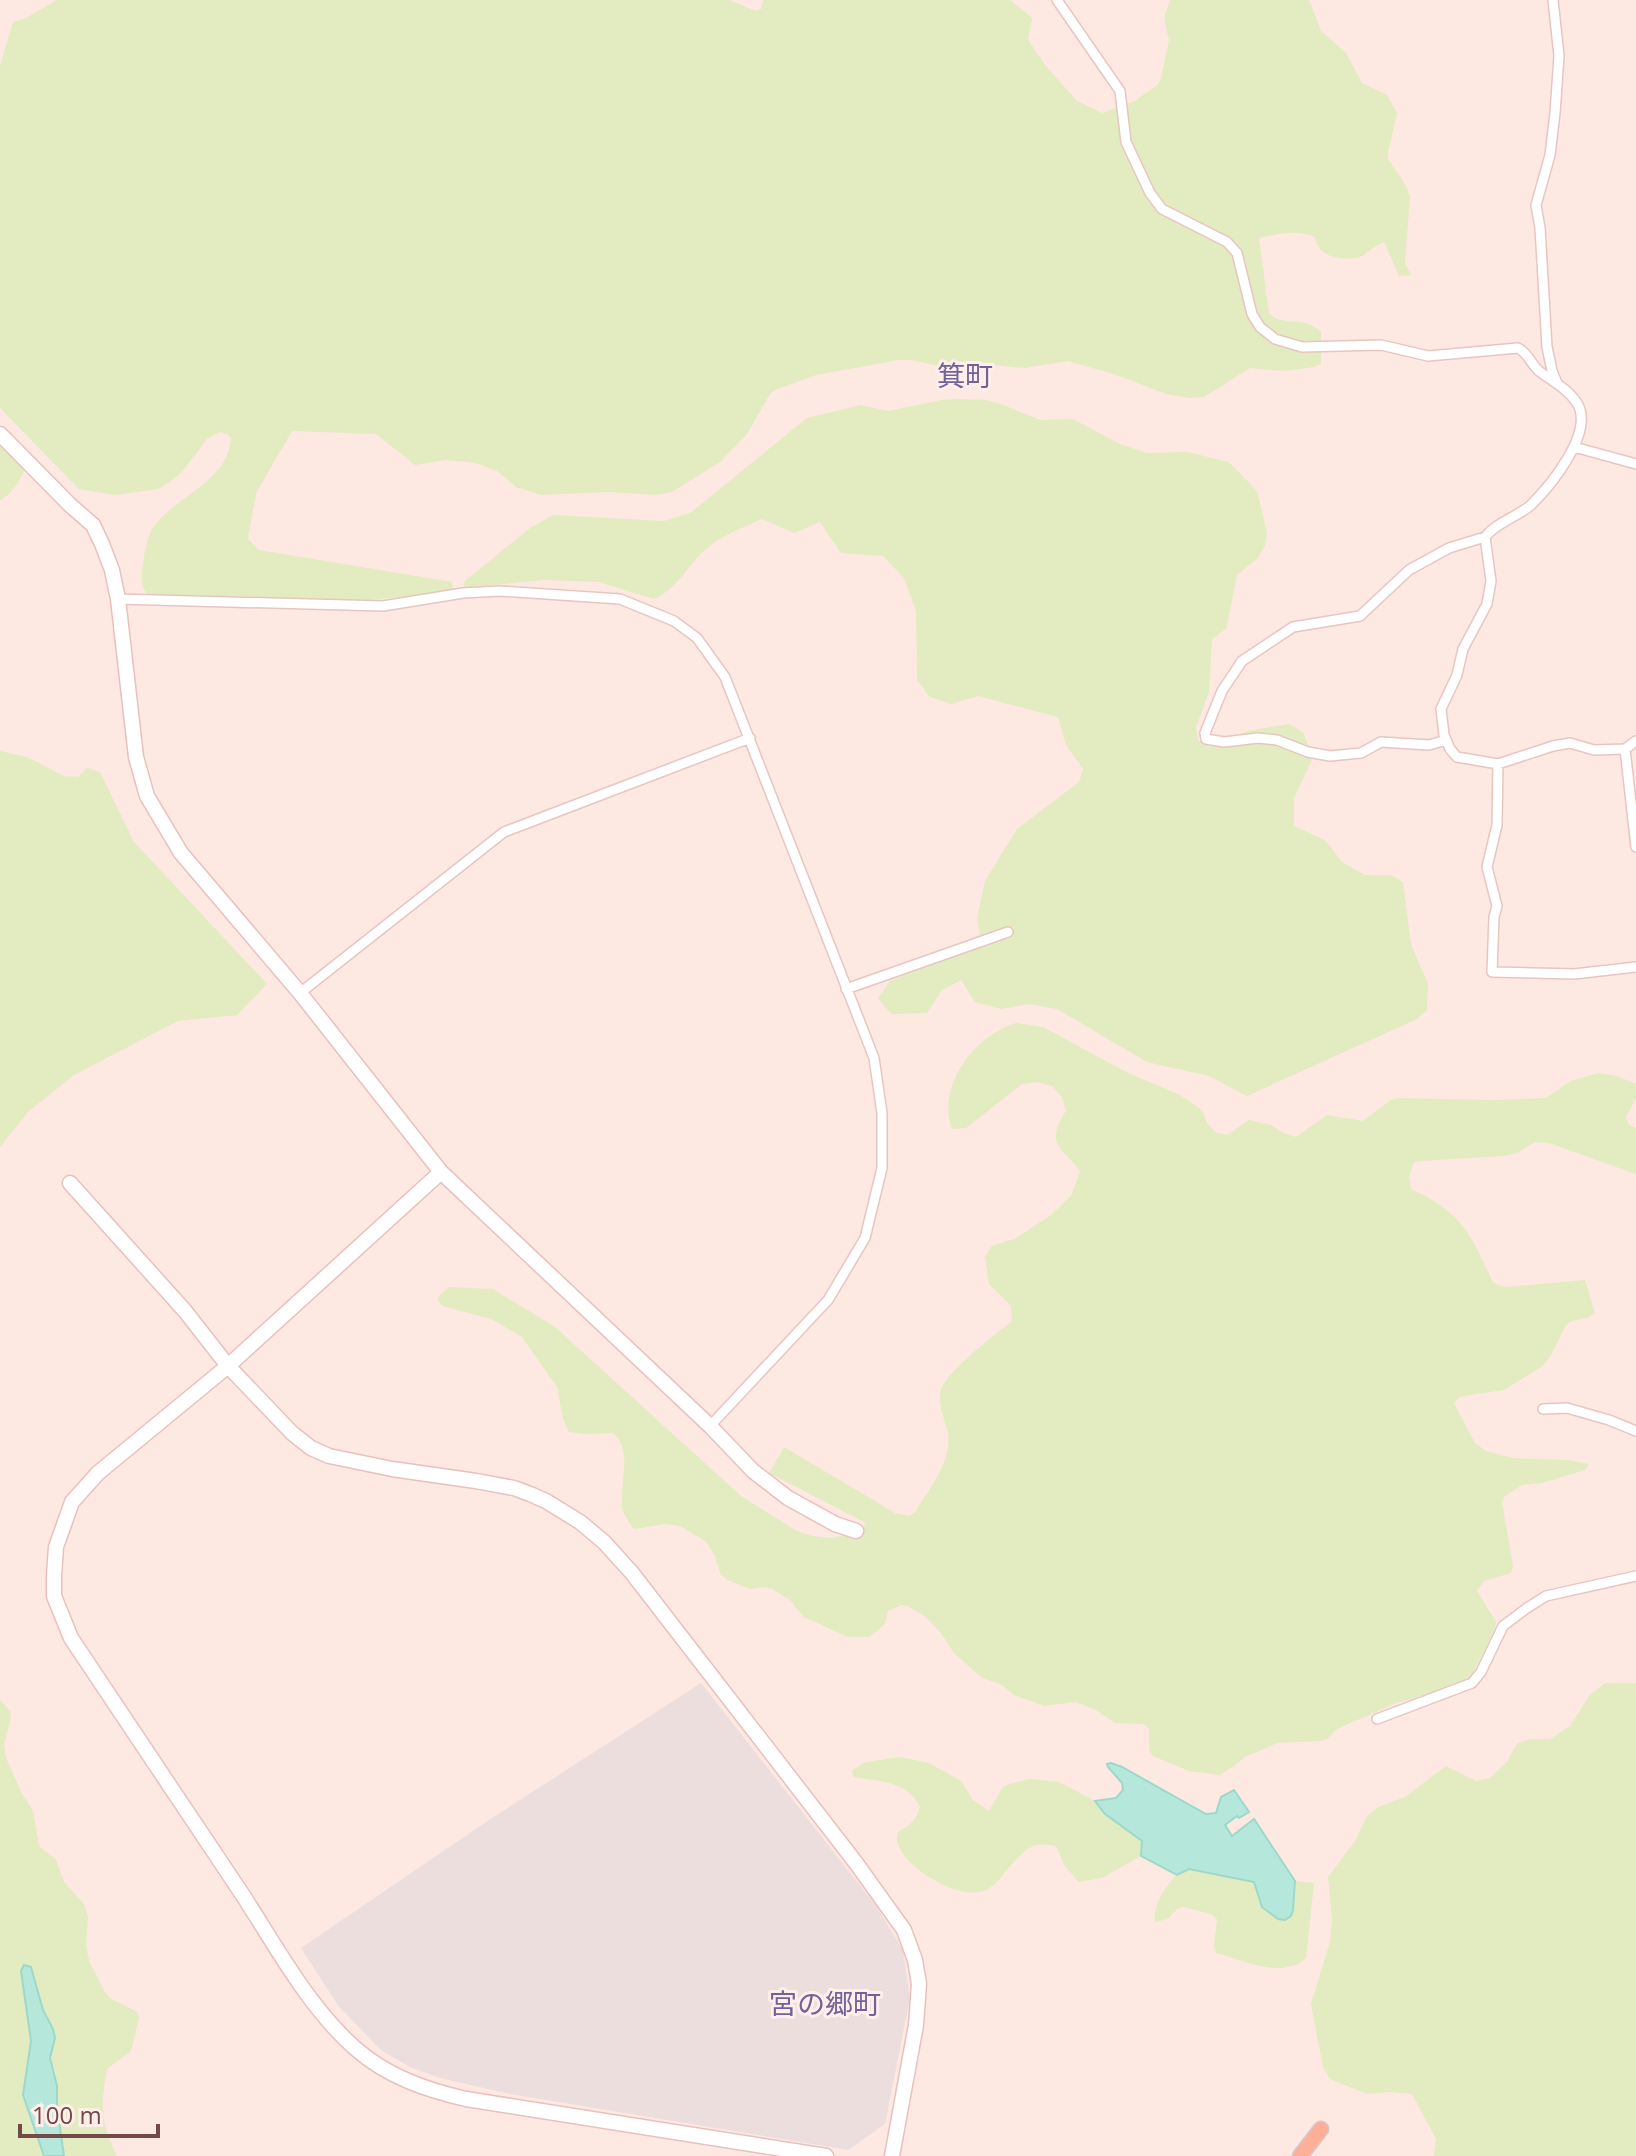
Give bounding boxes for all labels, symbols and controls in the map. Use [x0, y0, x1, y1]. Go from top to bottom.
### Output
district label: 箕町 [937, 356, 993, 394]
district label: 宮の郷町 [769, 1984, 881, 2022]
scale bar [20, 2088, 158, 2138]
text: 100 m [32, 2098, 102, 2131]

